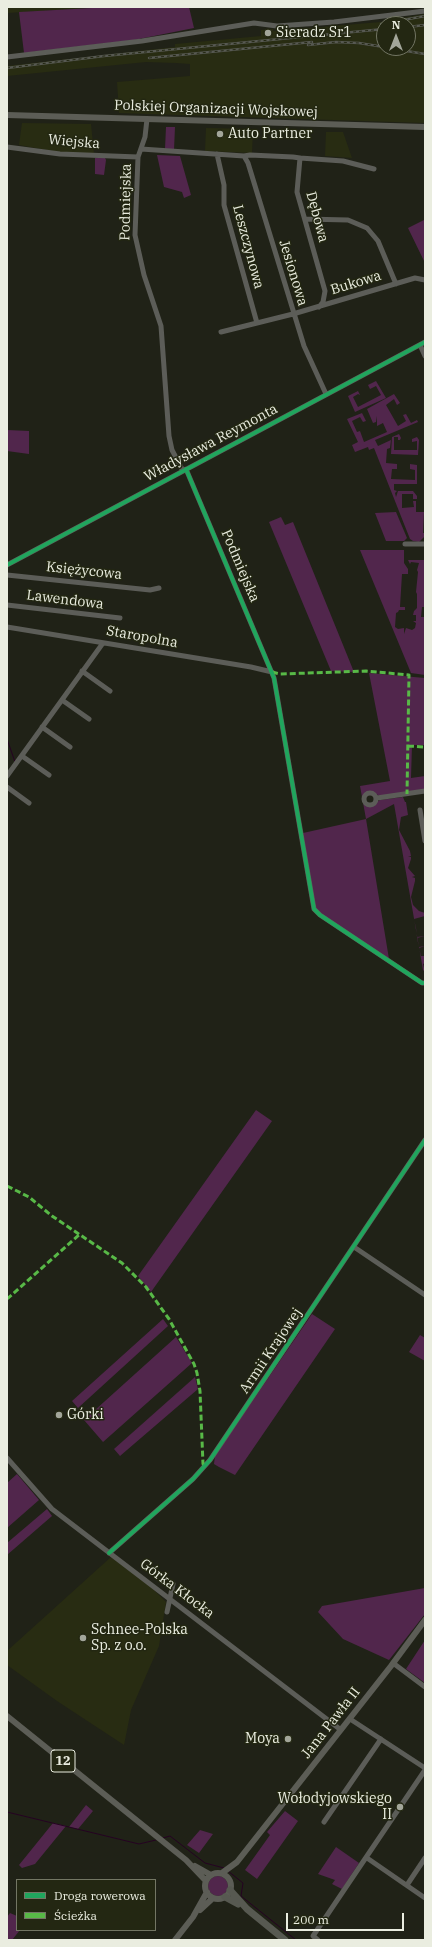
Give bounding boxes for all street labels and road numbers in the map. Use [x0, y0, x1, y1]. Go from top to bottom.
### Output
street label: Polskiej Organizacji Wojskowej [114, 97, 318, 121]
street label: Wiejska [47, 131, 101, 153]
street label: Podmiejska [117, 163, 135, 241]
street label: Dębowa [302, 190, 332, 244]
street label: Leszczynowa [229, 203, 267, 291]
street label: Jesionowa [275, 238, 311, 308]
street label: Bukowa [329, 267, 383, 299]
street label: Władysława Reymonta [141, 401, 281, 485]
street label: Podmiejska [217, 527, 263, 605]
street label: Księżycowa [45, 559, 123, 583]
street label: Lawendowa [25, 587, 105, 613]
street label: Staropolna [105, 622, 179, 652]
street label: Armii Krajowej [236, 1305, 306, 1397]
street label: Górka Kłocka [137, 1556, 217, 1622]
street label: Jana Pawła II [298, 1684, 364, 1762]
road number: 12 [51, 1750, 75, 1772]

